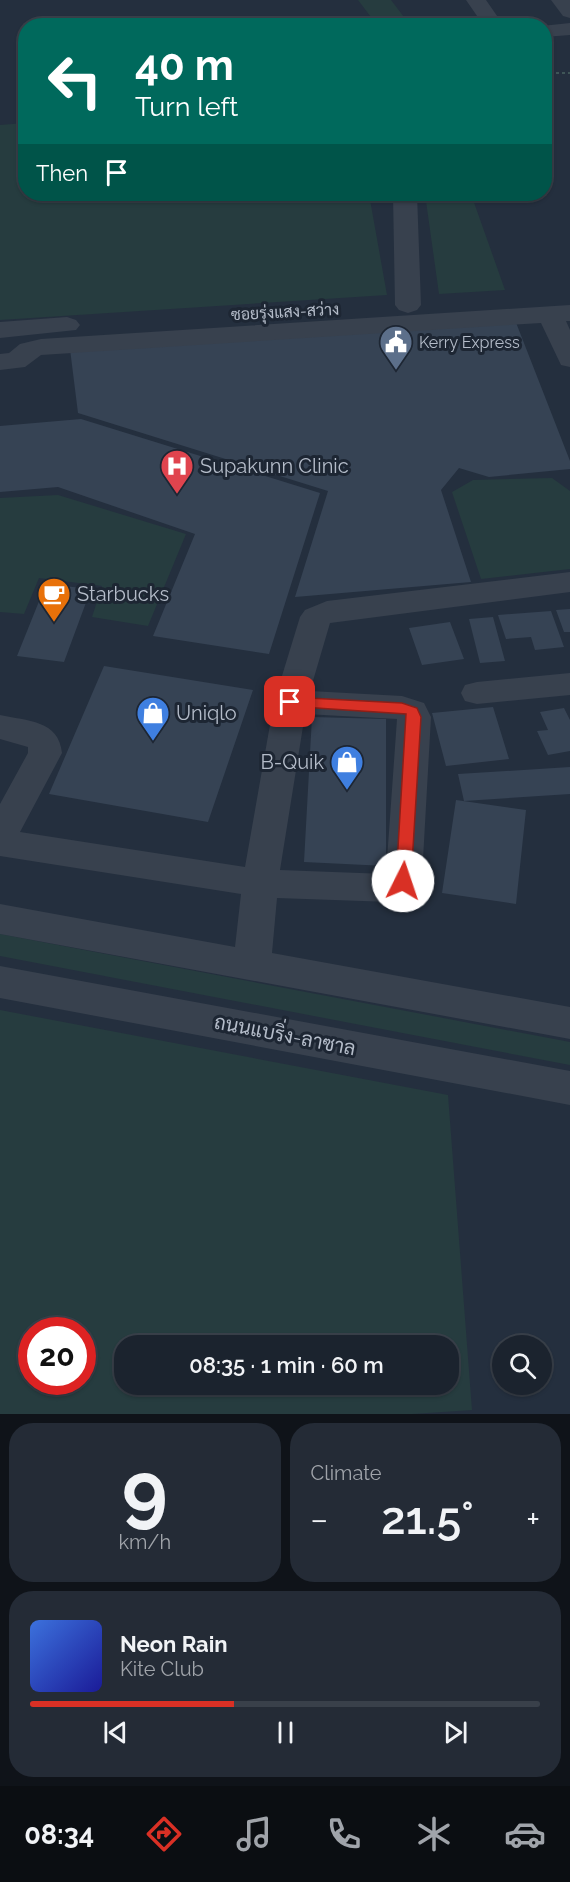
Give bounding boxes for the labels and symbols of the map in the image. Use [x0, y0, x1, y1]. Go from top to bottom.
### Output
street label: ซอยรุ่งแสง-สว่าง [230, 299, 340, 326]
public building icon: Kerry Express [378, 324, 414, 371]
place label: Kerry Express [419, 333, 520, 352]
hospital icon: Supakunn Clinic [159, 448, 195, 495]
place label: Supakunn Clinic [200, 454, 349, 478]
cafe icon: Starbucks [36, 576, 72, 623]
place label: Starbucks [77, 582, 169, 606]
pin [264, 676, 315, 727]
shop icon: Uniqlo [135, 695, 171, 742]
place label: Uniqlo [176, 701, 237, 725]
shop icon: B-Quik [329, 744, 365, 791]
place label: B-Quik [260, 750, 324, 774]
position arrow [371, 849, 435, 913]
street label: ถนนแบริ่ง-ลาซาล [212, 1006, 359, 1060]
speed limit sign: 20 [18, 1317, 96, 1395]

